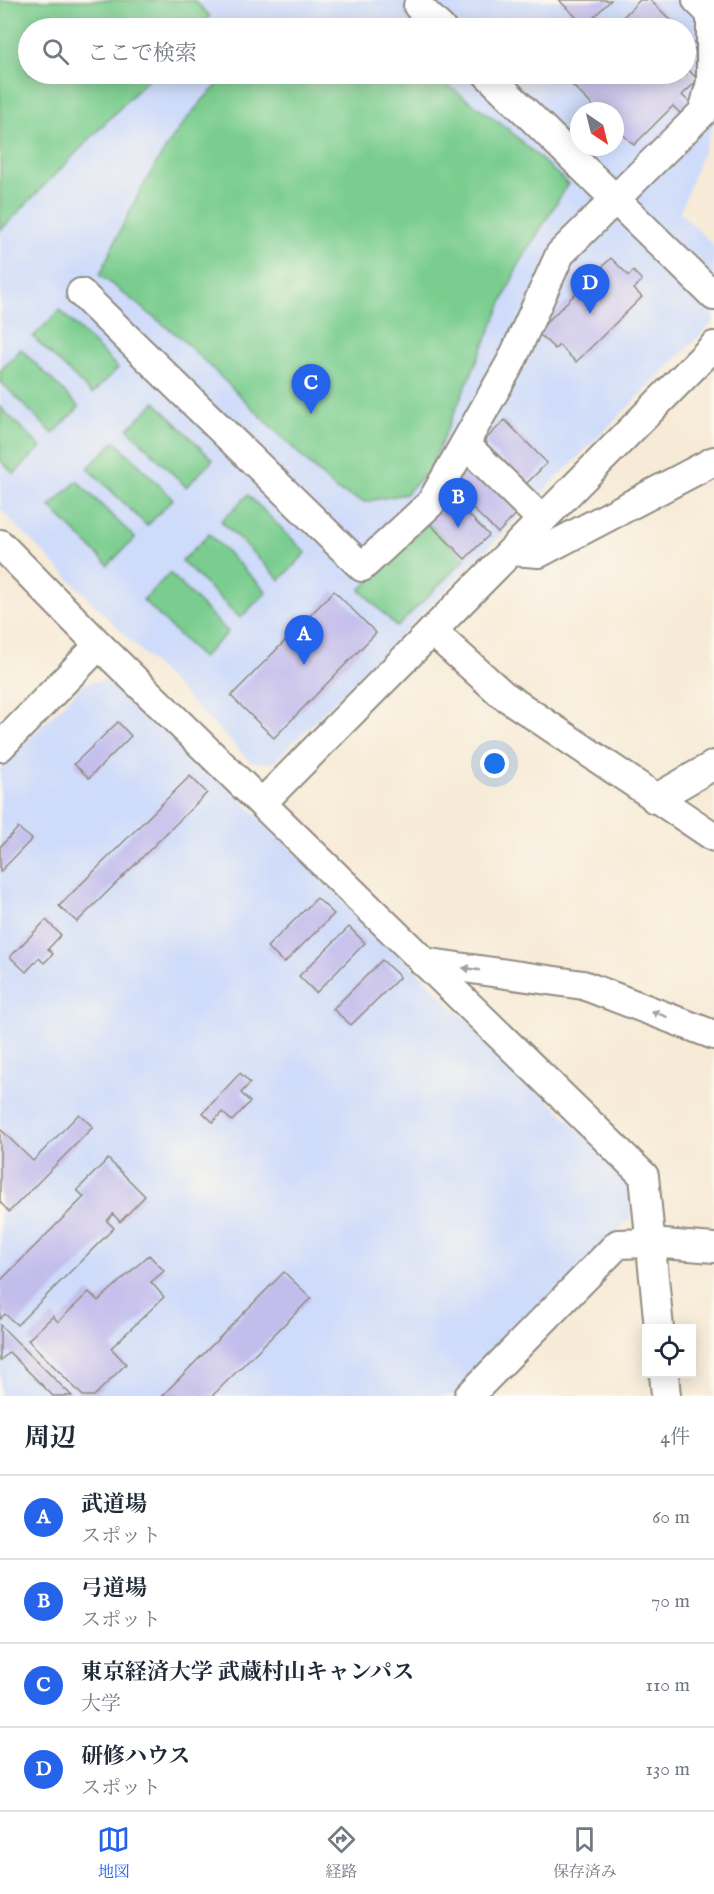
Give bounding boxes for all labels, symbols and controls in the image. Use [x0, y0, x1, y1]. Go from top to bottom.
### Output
search box [18, 18, 696, 84]
icon: search [39, 35, 72, 68]
text: ここで検索 [87, 40, 197, 68]
north arrow [570, 102, 624, 156]
pin: D [570, 264, 610, 314]
pin: C [292, 364, 330, 414]
pin: B [438, 478, 478, 528]
pin: A [284, 616, 324, 665]
your location [480, 749, 509, 778]
one-way arrow [461, 964, 480, 973]
one-way arrow [650, 1009, 668, 1019]
map controls [642, 1324, 696, 1378]
button: locate [642, 1324, 696, 1378]
text: 周辺 [24, 1422, 76, 1455]
text: 4件 [660, 1425, 690, 1450]
text: 武道場 [81, 1491, 147, 1519]
text: A [37, 1505, 50, 1530]
text: 60 m [652, 1505, 690, 1530]
text: スポット [81, 1524, 161, 1549]
text: 弓道場 [81, 1575, 147, 1603]
text: B [37, 1589, 50, 1614]
text: 70 m [651, 1589, 690, 1614]
text: スポット [81, 1608, 161, 1633]
text: 東京経済大学 武蔵村山キャンパス [81, 1659, 414, 1687]
text: C [36, 1673, 51, 1698]
text: 110 m [646, 1673, 690, 1698]
text: 大学 [81, 1692, 121, 1717]
text: 研修ハウス [81, 1743, 190, 1771]
text: D [35, 1757, 52, 1782]
text: 130 m [645, 1757, 690, 1782]
text: スポット [81, 1776, 161, 1801]
tab: 地図 [97, 1823, 130, 1883]
tab: 経路 [325, 1823, 358, 1883]
tab: 保存済み [553, 1823, 617, 1883]

